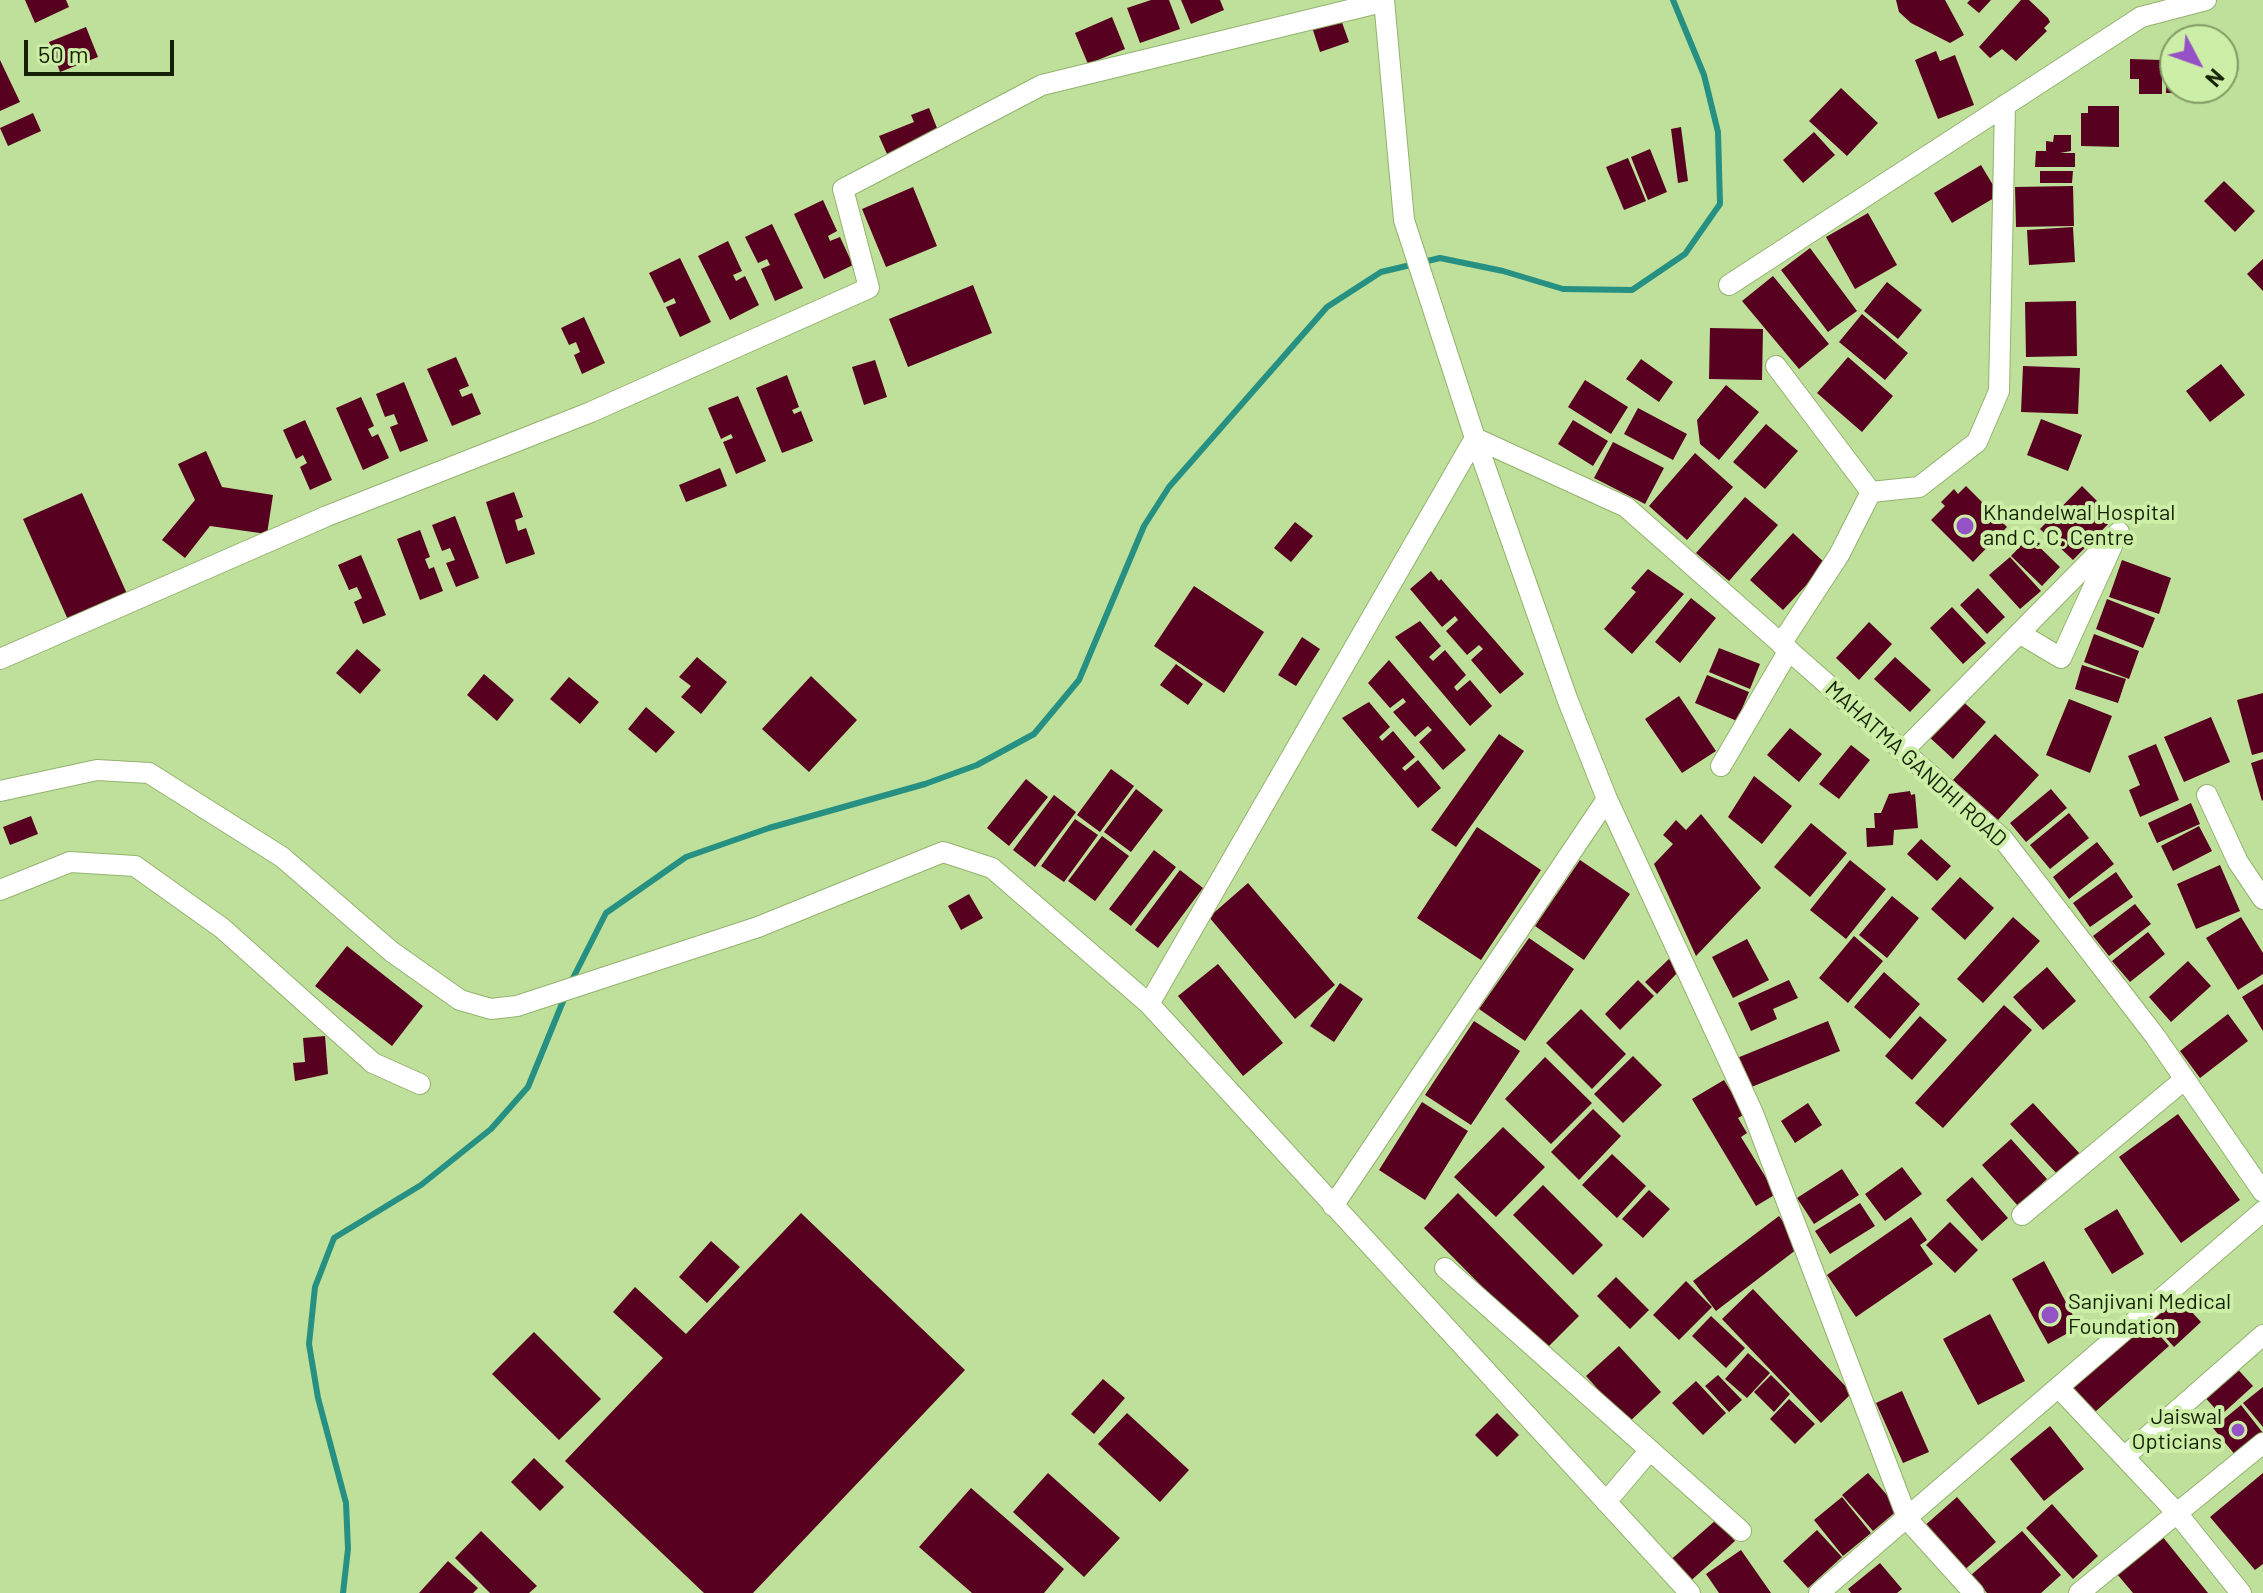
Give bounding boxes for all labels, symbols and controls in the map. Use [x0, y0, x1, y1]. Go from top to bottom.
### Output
scale bar [28, 24, 178, 74]
north arrow [2159, 24, 2239, 104]
text: 50 m [38, 39, 89, 68]
text: N [2201, 64, 2230, 92]
place label: Khandelwal Hospital and C. C. Centre [1983, 500, 2175, 552]
marker: Khandelwal Hospital and C. C. Centre [1954, 515, 1976, 537]
street label: MAHATMA GANDHI ROAD [1820, 676, 2012, 852]
place label: Sanjivani Medical Foundation [2068, 1289, 2231, 1340]
marker: Sanjivani Medical Foundation [2039, 1304, 2061, 1326]
place label: Jaiswal Opticians [2132, 1404, 2222, 1456]
marker: Jaiswal Opticians [2229, 1421, 2247, 1439]

